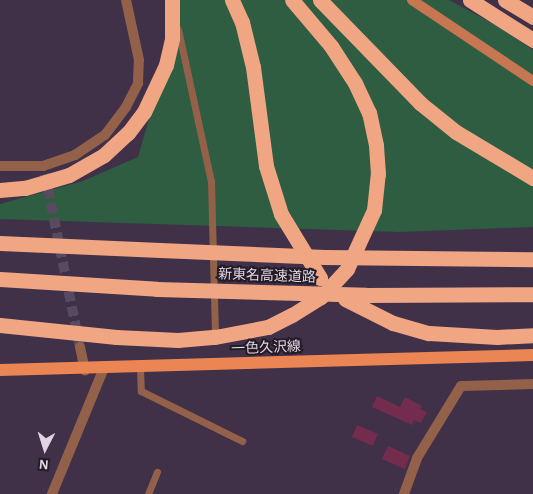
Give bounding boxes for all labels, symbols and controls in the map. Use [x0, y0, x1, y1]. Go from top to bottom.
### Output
street label: 新東名高速道路 [218, 266, 316, 286]
street label: 一色久沢線 [231, 338, 301, 358]
north arrow [20, 424, 70, 474]
text: N [38, 457, 49, 471]

